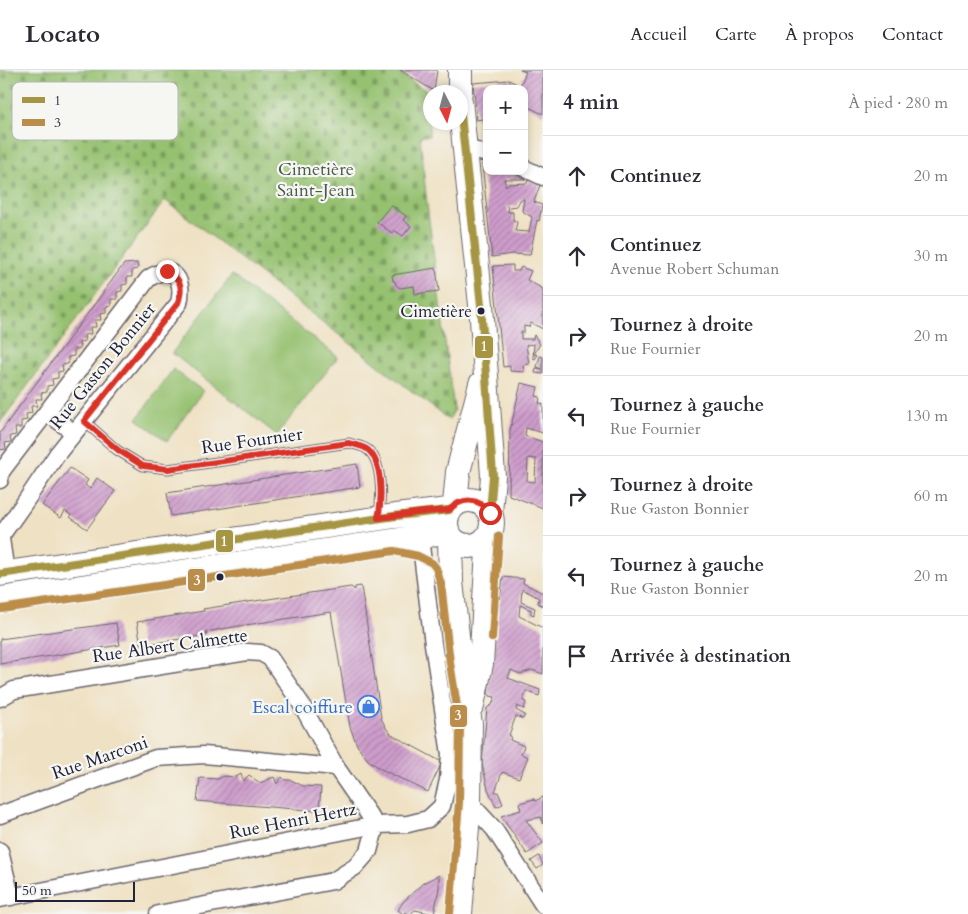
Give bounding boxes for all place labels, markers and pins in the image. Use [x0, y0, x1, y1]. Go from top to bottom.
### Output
place label: Cimetière [400, 300, 472, 323]
marker: Cimetière [476, 306, 486, 316]
unlabelled marker [215, 572, 225, 582]
place label: Escal coiffure [252, 695, 353, 720]
shop icon: Escal coiffure [357, 695, 381, 719]

